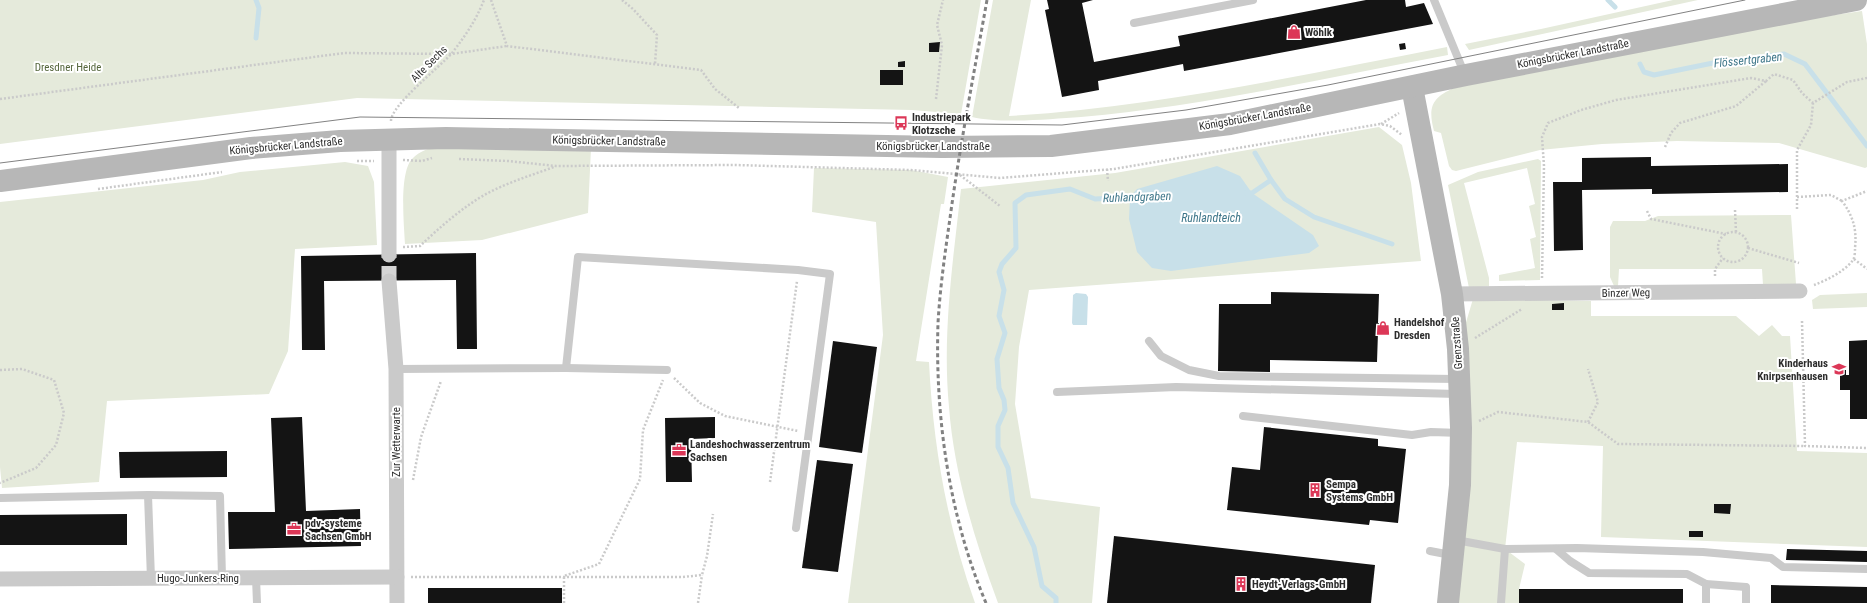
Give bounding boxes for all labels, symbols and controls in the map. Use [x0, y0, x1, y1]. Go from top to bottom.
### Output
shop icon: Wöhlk [1286, 24, 1302, 40]
place label: Wöhlk [1305, 26, 1333, 39]
street label: Königsbrücker Landstraße [1516, 37, 1630, 71]
street label: Alte Sechs [408, 43, 450, 85]
water label: Flössertgraben [1713, 49, 1783, 71]
park label: Dresdner Heide [35, 61, 101, 74]
street label: Königsbrücker Landstraße [1198, 101, 1312, 133]
place label: Industriepark Klotzsche [912, 111, 972, 137]
bus stop icon: Industriepark Klotzsche [893, 115, 909, 131]
street label: Königsbrücker Landstraße [552, 134, 666, 148]
street label: Königsbrücker Landstraße [229, 135, 343, 157]
street label: Königsbrücker Landstraße [876, 140, 990, 153]
water label: Ruhlandgraben [1102, 189, 1172, 205]
water label: Ruhlandteich [1181, 211, 1241, 225]
street label: Binzer Weg [1602, 286, 1650, 300]
place label: Handelshof Dresden [1394, 316, 1445, 342]
street label: Grenzstraße [1449, 316, 1465, 370]
shop icon: Handelshof Dresden [1375, 320, 1391, 336]
place label: Kinderhaus Knirpsenhausen [1757, 357, 1828, 383]
school or university icon: Kinderhaus Knirpsenhausen [1831, 361, 1847, 377]
street label: Zur Wetterwarte [390, 407, 403, 477]
place label: Landeshochwasserzentrum Sachsen [690, 438, 810, 464]
office icon: Landeshochwasserzentrum Sachsen [671, 442, 687, 458]
place label: Sempa Systems GmbH [1326, 478, 1393, 504]
building icon: Sempa Systems GmbH [1307, 482, 1323, 498]
place label: pdv-systeme Sachsen GmbH [305, 517, 372, 543]
office icon: pdv-systeme Sachsen GmbH [286, 521, 302, 537]
street label: Hugo-Junkers-Ring [157, 572, 239, 585]
building icon: Heydt-Verlags-GmbH [1233, 576, 1249, 592]
place label: Heydt-Verlags-GmbH [1252, 578, 1346, 591]

